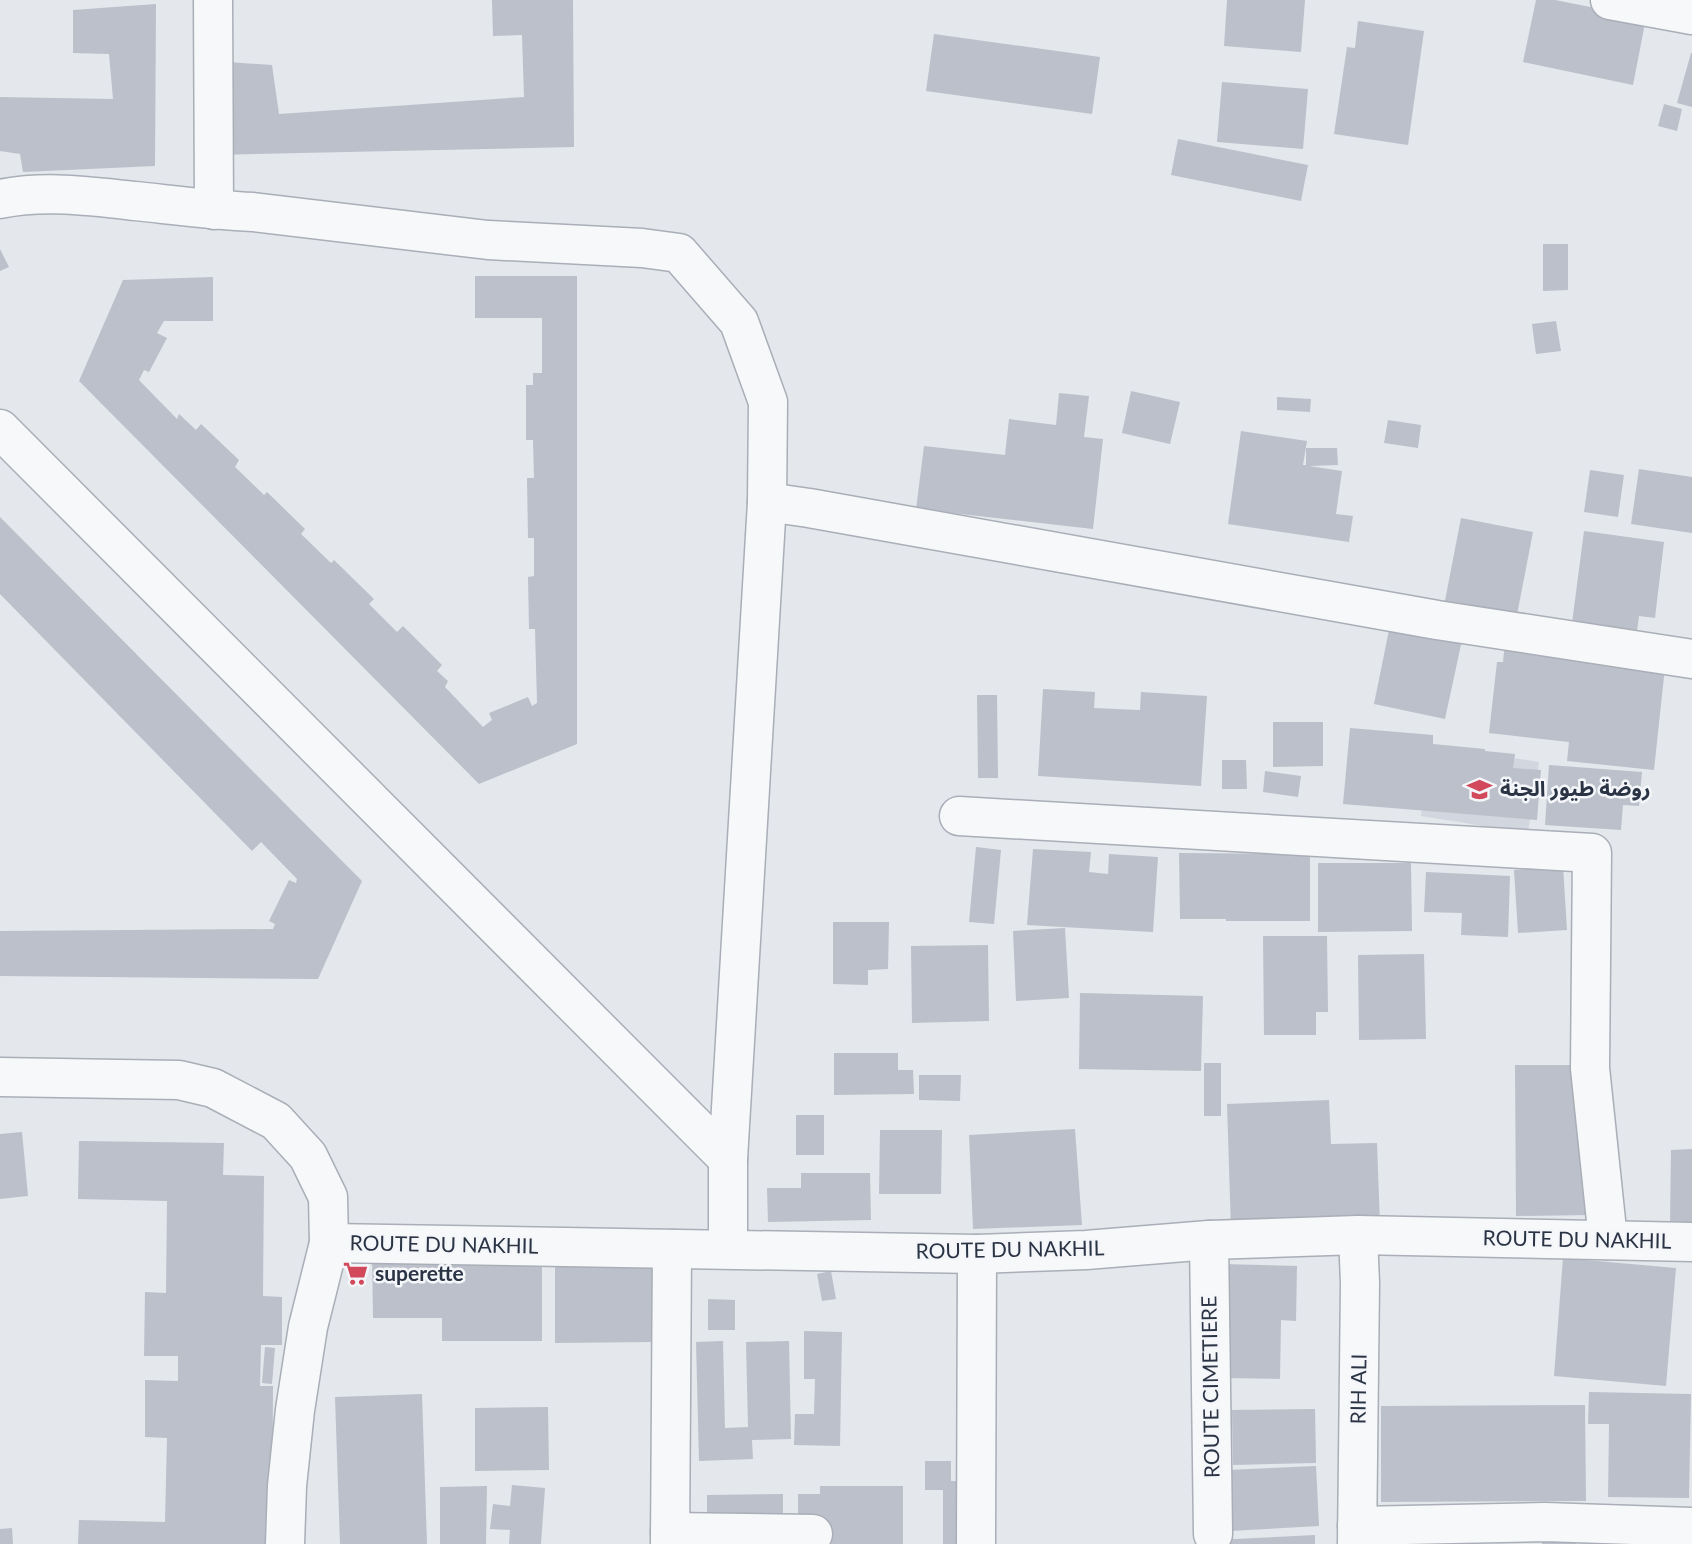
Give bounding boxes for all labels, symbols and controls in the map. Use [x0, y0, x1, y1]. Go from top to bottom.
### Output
school or university icon: روضة طيور الجنة [1466, 775, 1494, 803]
place label: روضة طيور الجنة [1500, 775, 1651, 801]
street label: ROUTE DU NAKHIL [1482, 1224, 1672, 1253]
street label: ROUTE DU NAKHIL [349, 1229, 539, 1258]
street label: ROUTE DU NAKHIL [915, 1234, 1105, 1263]
supermarket icon: superette [341, 1260, 369, 1288]
place label: superette [375, 1260, 464, 1285]
street label: ROUTE CIMETIERE [1195, 1296, 1224, 1478]
street label: RIH ALI [1344, 1353, 1371, 1424]

